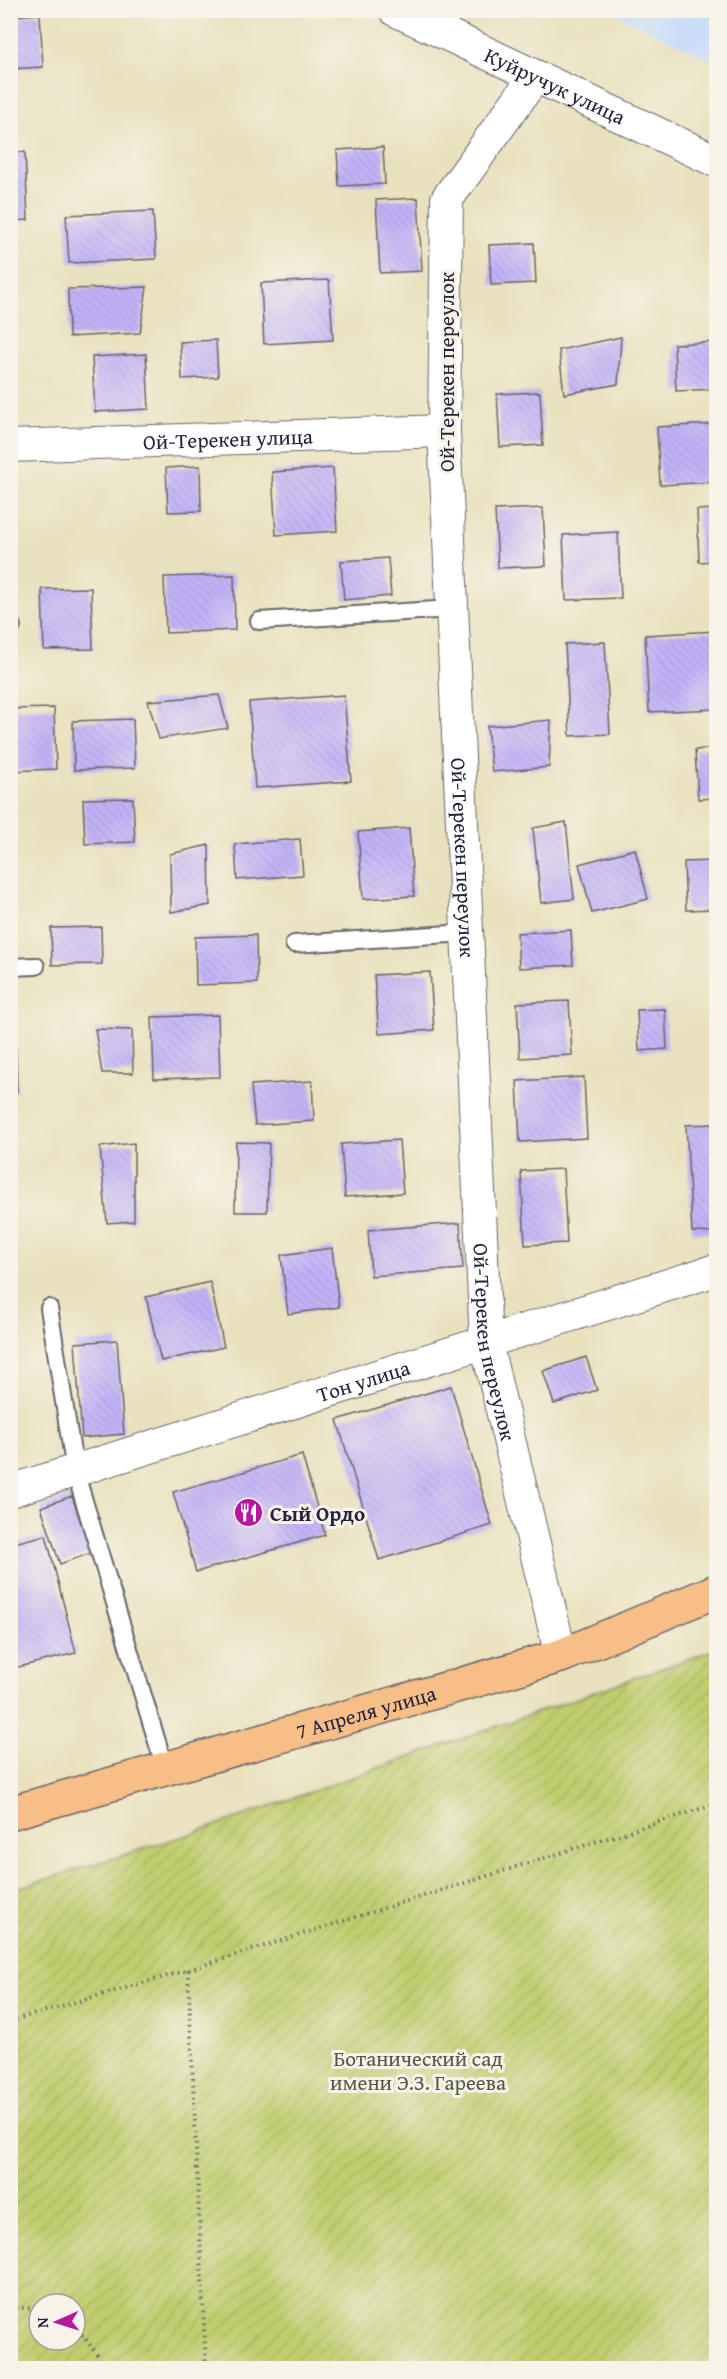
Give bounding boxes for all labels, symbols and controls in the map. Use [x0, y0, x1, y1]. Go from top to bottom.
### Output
street label: Куйручук улица [480, 39, 631, 132]
street label: Ой-Терекен переулок [431, 272, 462, 472]
street label: Ой-Терекен улица [143, 420, 313, 457]
street label: Ой-Терекен переулок [444, 757, 484, 958]
street label: Ой-Терекен переулок [466, 1242, 524, 1444]
street label: Тон улица [313, 1351, 414, 1410]
restaurant icon: Сый Ордо [233, 1497, 265, 1529]
place label: Сый Ордо [270, 1498, 365, 1529]
street label: 7 Апреля улица [292, 1677, 439, 1746]
park label: Ботанический сад имени Э.З. Гареева [330, 2043, 506, 2098]
north arrow [27, 2292, 87, 2352]
text: N [30, 2317, 54, 2329]

